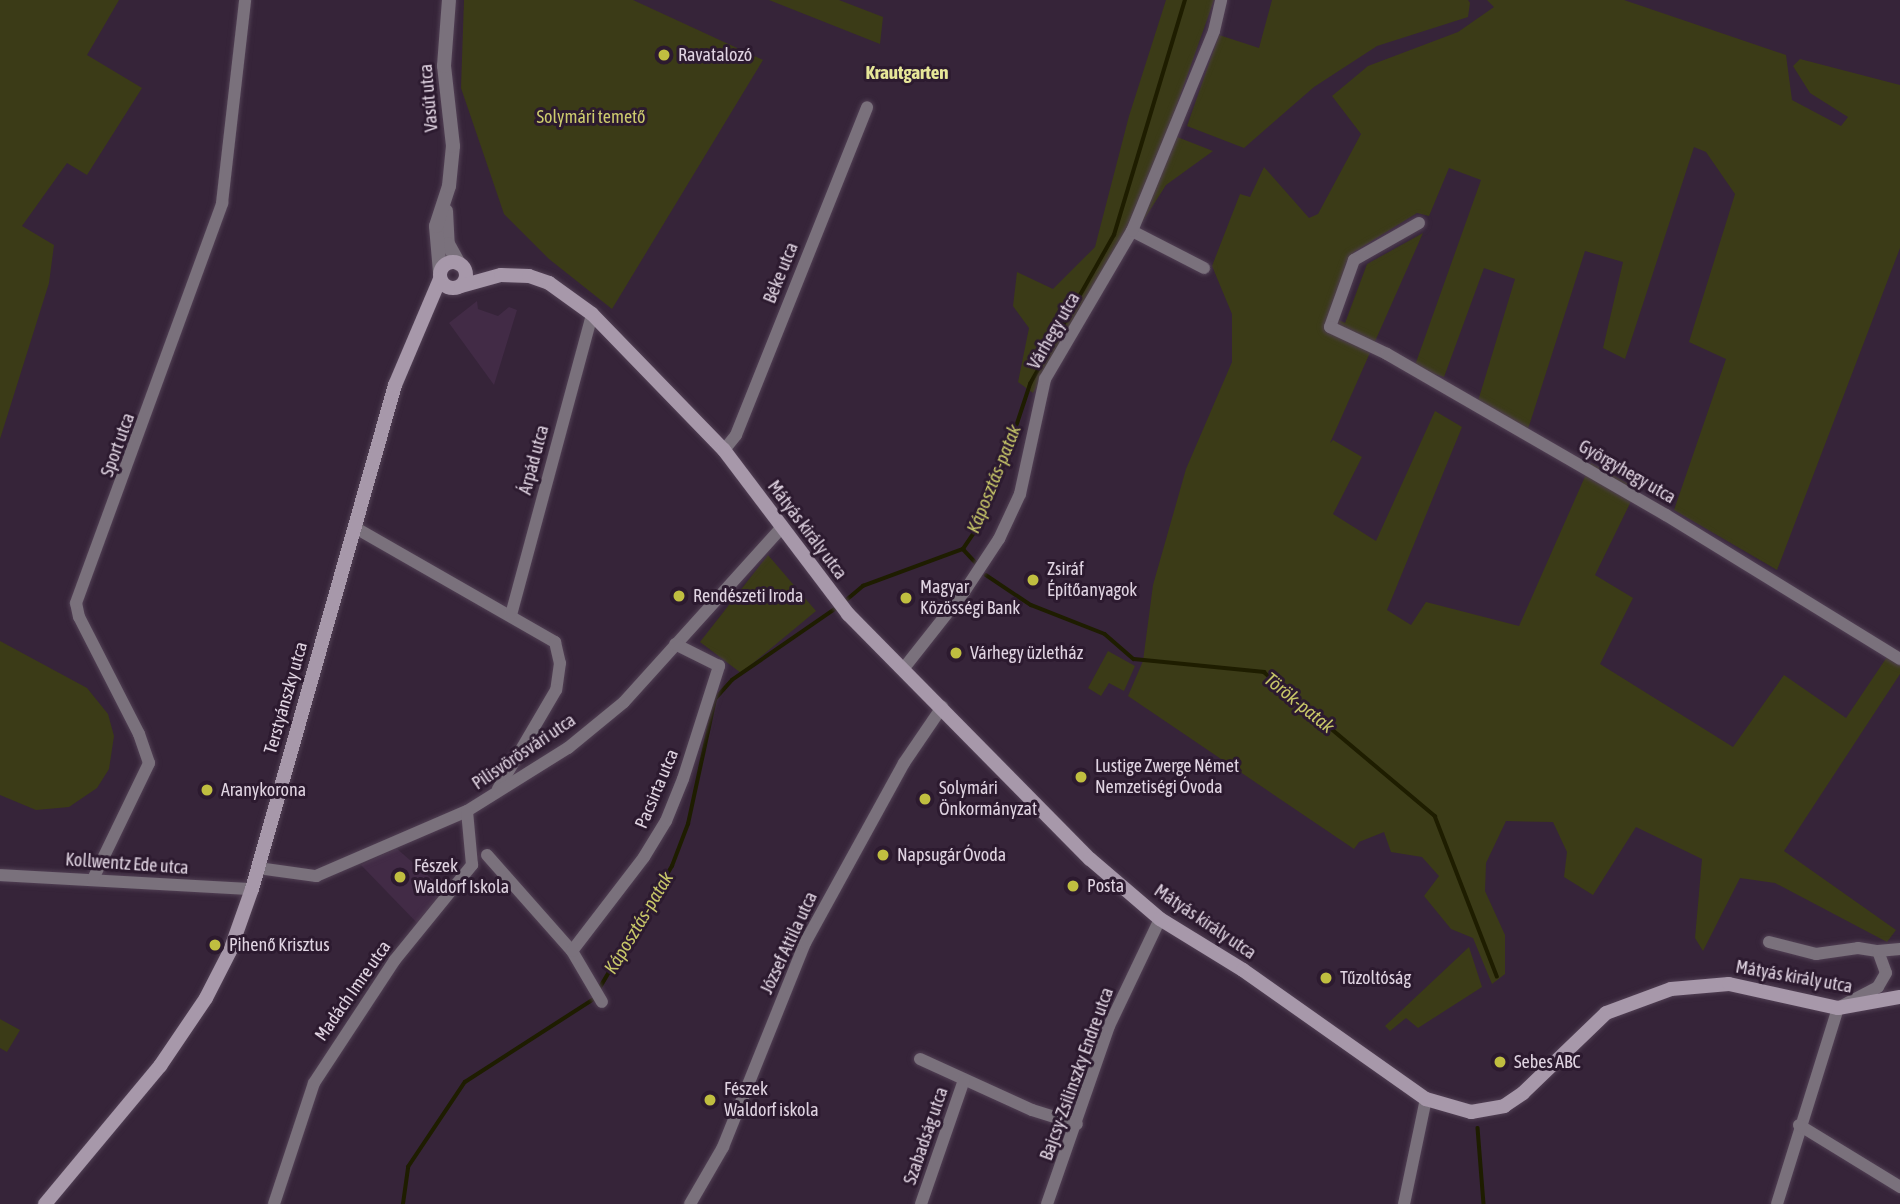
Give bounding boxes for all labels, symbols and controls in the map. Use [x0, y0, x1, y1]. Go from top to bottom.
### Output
place label: Ravatalozó [678, 44, 752, 66]
marker: Ravatalozó [656, 47, 672, 63]
district label: Krautgarten [865, 62, 949, 84]
street label: Vasút utca [415, 63, 443, 133]
park label: Solymári temető [536, 106, 646, 128]
street label: Béke utca [759, 239, 803, 307]
street label: Várhegy utca [1023, 289, 1085, 373]
street label: Sport utca [97, 410, 139, 480]
water label: Káposztás-patak [962, 421, 1026, 537]
street label: Árpád utca [514, 423, 554, 497]
street label: Györgyhegy utca [1575, 436, 1679, 508]
street label: Mátyás király utca [763, 476, 851, 584]
place label: Zsiráf Építőanyagok [1047, 559, 1137, 602]
marker: Zsiráf Építőanyagok [1025, 572, 1041, 588]
place label: Magyar Közösségi Bank [920, 577, 1020, 620]
place label: Rendészeti Iroda [693, 585, 803, 607]
marker: Rendészeti Iroda [671, 588, 687, 604]
marker: Magyar Közösségi Bank [898, 590, 914, 606]
street label: Terstyánszky utca [260, 639, 312, 757]
place label: Várhegy üzletház [970, 642, 1083, 664]
marker: Várhegy üzletház [948, 645, 964, 661]
water label: Török-patak [1259, 668, 1339, 738]
street label: Pilisvörösvári utca [468, 710, 580, 794]
street label: Pacsirta utca [631, 746, 683, 832]
place label: Lustige Zwerge Német Nemzetiségi Óvoda [1095, 756, 1239, 798]
marker: Lustige Zwerge Német Nemzetiségi Óvoda [1073, 769, 1089, 785]
place label: Solymári Önkormányzat [939, 778, 1037, 820]
place label: Aranykorona [221, 779, 306, 801]
marker: Aranykorona [199, 782, 215, 798]
marker: Solymári Önkormányzat [917, 791, 933, 807]
place label: Napsugár Óvoda [897, 844, 1006, 866]
marker: Napsugár Óvoda [875, 847, 891, 863]
street label: Kollwentz Ede utca [65, 849, 189, 879]
place label: Fészek Waldorf Iskola [414, 856, 509, 898]
water label: Káposztás-patak [600, 868, 678, 978]
marker: Fészek Waldorf Iskola [392, 869, 408, 885]
place label: Posta [1087, 875, 1124, 897]
marker: Posta [1065, 878, 1081, 894]
street label: Mátyás király utca [1150, 880, 1260, 964]
street label: József Attila utca [756, 889, 822, 997]
place label: Pihenő Krisztus [229, 934, 329, 956]
marker: Pihenő Krisztus [207, 937, 223, 953]
street label: Madách Imre utca [310, 937, 396, 1045]
street label: Mátyás király utca [1734, 956, 1854, 998]
place label: Tűzoltóság [1340, 967, 1411, 989]
marker: Tűzoltóság [1318, 970, 1334, 986]
street label: Bajcsy-Zsilinszky Endre utca [1036, 985, 1118, 1163]
place label: Sebes ABC [1514, 1051, 1581, 1073]
marker: Sebes ABC [1492, 1054, 1508, 1070]
place label: Fészek Waldorf iskola [724, 1079, 819, 1122]
street label: Szabadság utca [899, 1084, 953, 1188]
marker: Fészek Waldorf iskola [702, 1092, 718, 1108]

